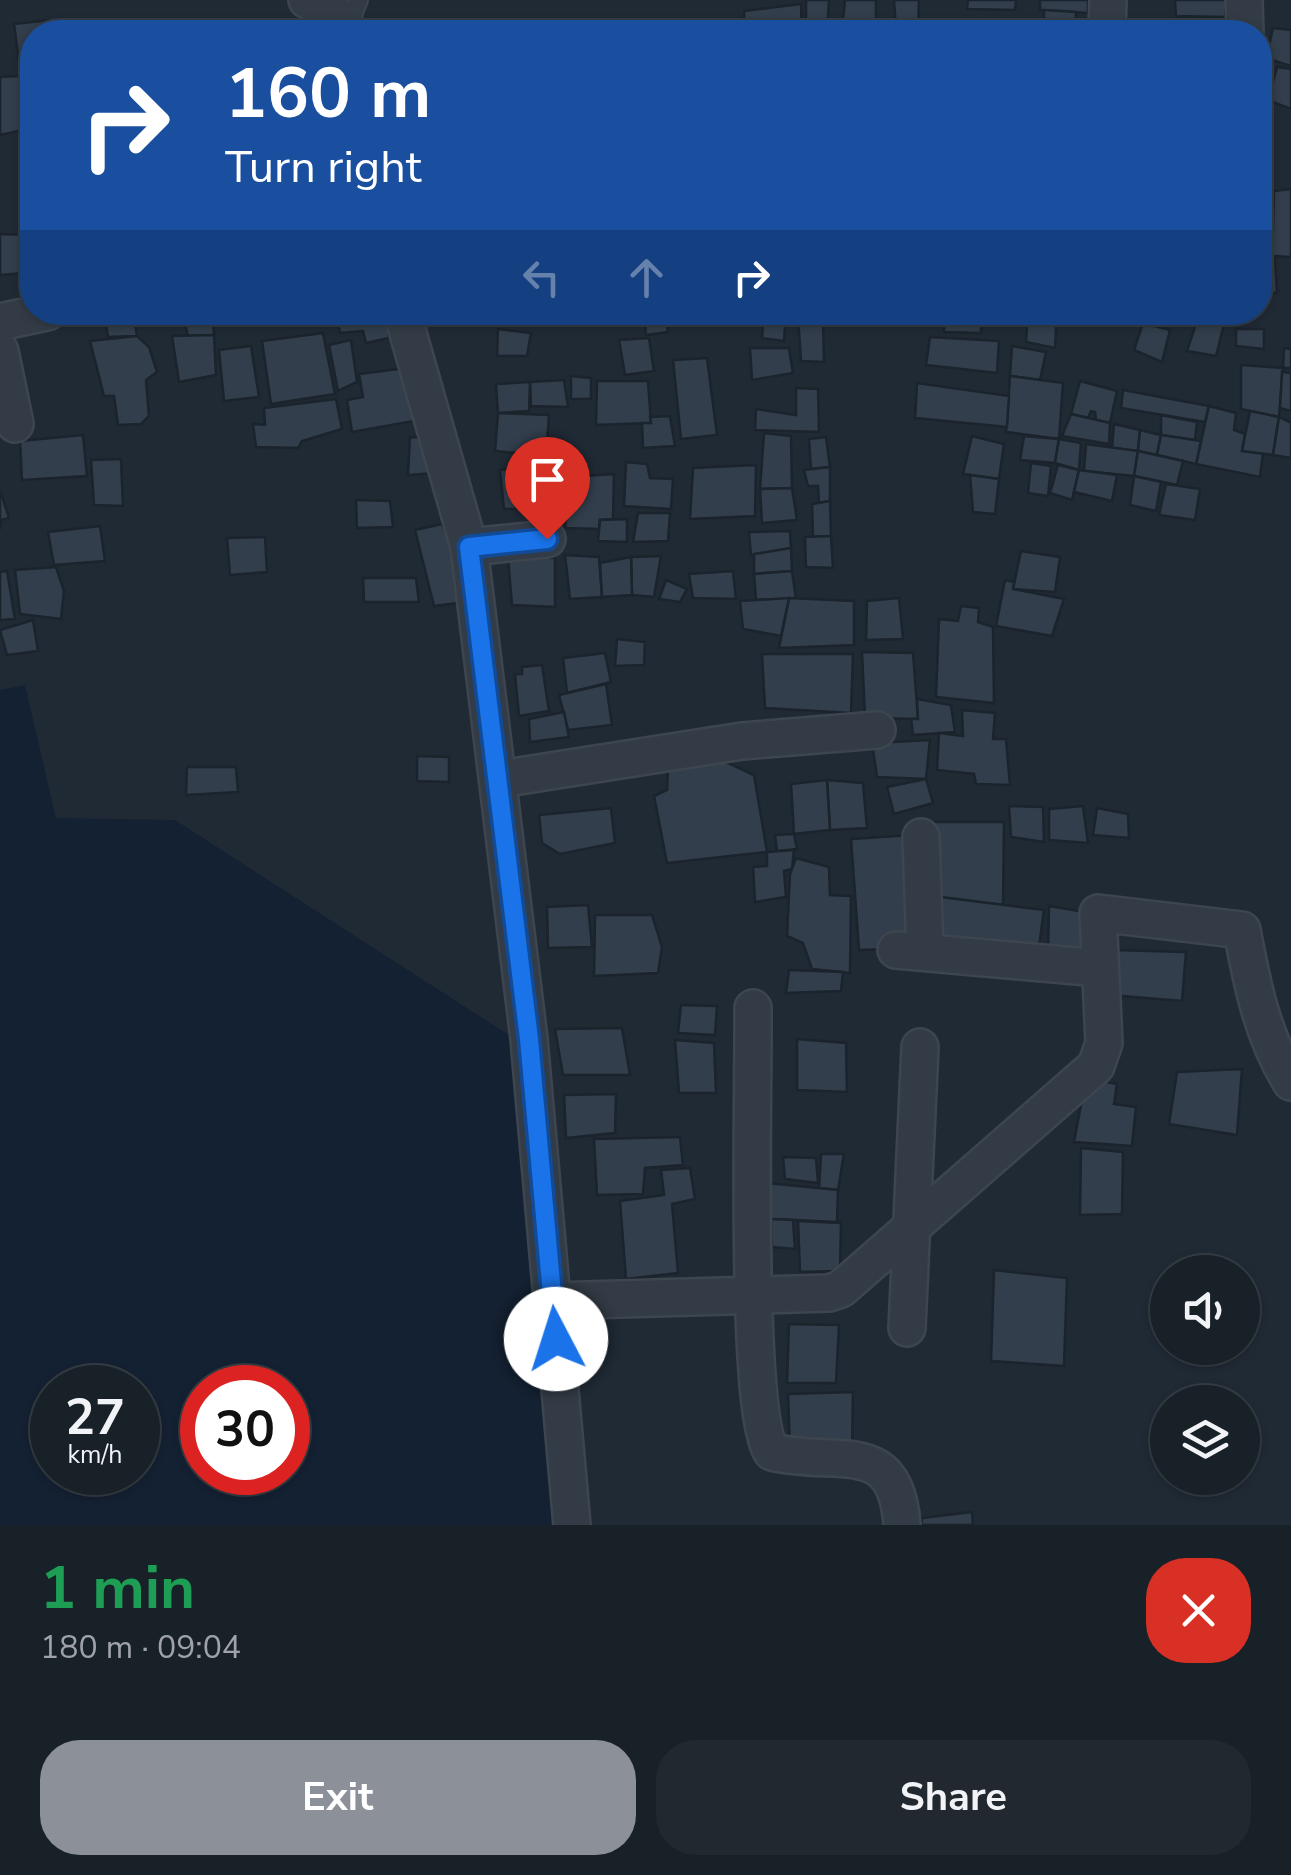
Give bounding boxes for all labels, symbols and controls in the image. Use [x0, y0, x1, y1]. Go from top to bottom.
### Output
text: 160 m [225, 46, 431, 142]
icon: right [60, 60, 190, 190]
text: Turn right [225, 137, 422, 198]
icon: left [514, 250, 569, 305]
icon: ahead [619, 250, 674, 305]
icon: right [724, 250, 779, 305]
pin [505, 437, 590, 540]
icon: arrive [520, 452, 575, 507]
map controls [1150, 1255, 1260, 1495]
button: sound [1150, 1255, 1260, 1365]
position arrow [504, 1287, 608, 1391]
speed limit sign: 30 [180, 1365, 310, 1495]
text: 27 [65, 1383, 125, 1452]
button: layers [1150, 1385, 1260, 1495]
text: km/h [67, 1438, 123, 1472]
text: 1 min [40, 1547, 195, 1629]
button: close [1146, 1558, 1251, 1663]
text: 180 m · 09:04 [40, 1626, 241, 1669]
button: Exit [40, 1740, 636, 1855]
button: Share [656, 1740, 1251, 1855]

